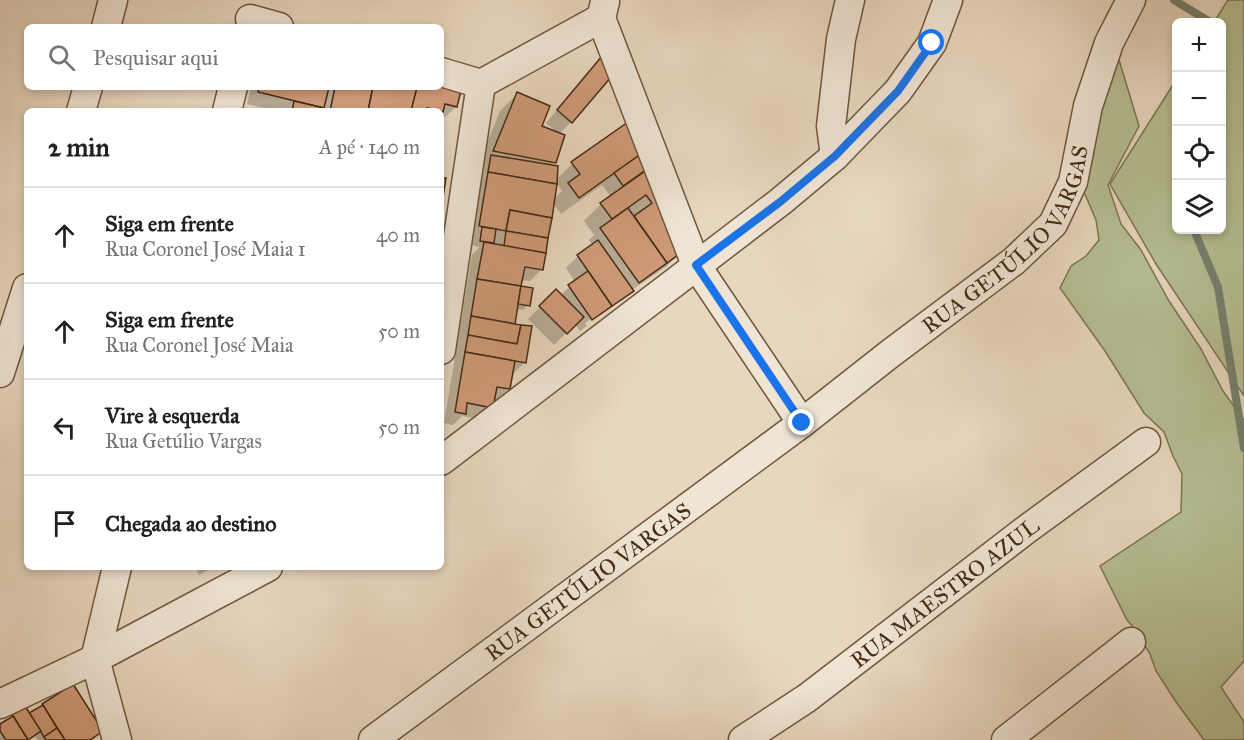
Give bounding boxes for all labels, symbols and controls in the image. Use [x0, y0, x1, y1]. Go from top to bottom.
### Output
map controls [1172, 18, 1226, 234]
button: + [1172, 18, 1226, 72]
search box [24, 24, 444, 90]
route start [918, 29, 944, 55]
icon: search [45, 41, 78, 74]
text: Pesquisar aqui [93, 44, 218, 71]
button: − [1172, 72, 1226, 126]
button: locate [1172, 126, 1226, 180]
text: 2 min [48, 131, 109, 163]
text: A pé · 140 m [319, 135, 420, 159]
street label: RUA GETÚLIO VARGAS [917, 143, 1094, 339]
button: layers [1172, 180, 1226, 234]
text: Siga em frente [105, 210, 234, 237]
icon: ahead [48, 219, 81, 252]
text: 40 m [376, 223, 420, 247]
text: Rua Coronel José Maia 1 [105, 237, 306, 261]
text: Siga em frente [105, 306, 234, 333]
icon: ahead [48, 315, 81, 348]
text: 50 m [378, 319, 420, 343]
text: Rua Coronel José Maia [105, 333, 293, 357]
text: Vire à esquerda [105, 402, 239, 429]
route end [788, 409, 814, 435]
icon: left [48, 411, 81, 444]
text: 50 m [378, 415, 420, 439]
text: Rua Getúlio Vargas [105, 429, 262, 453]
street label: RUA GETÚLIO VARGAS [480, 497, 696, 667]
icon: arrive [48, 507, 81, 540]
text: Chegada ao destino [105, 510, 276, 537]
street label: RUA MAESTRO AZUL [845, 512, 1044, 674]

